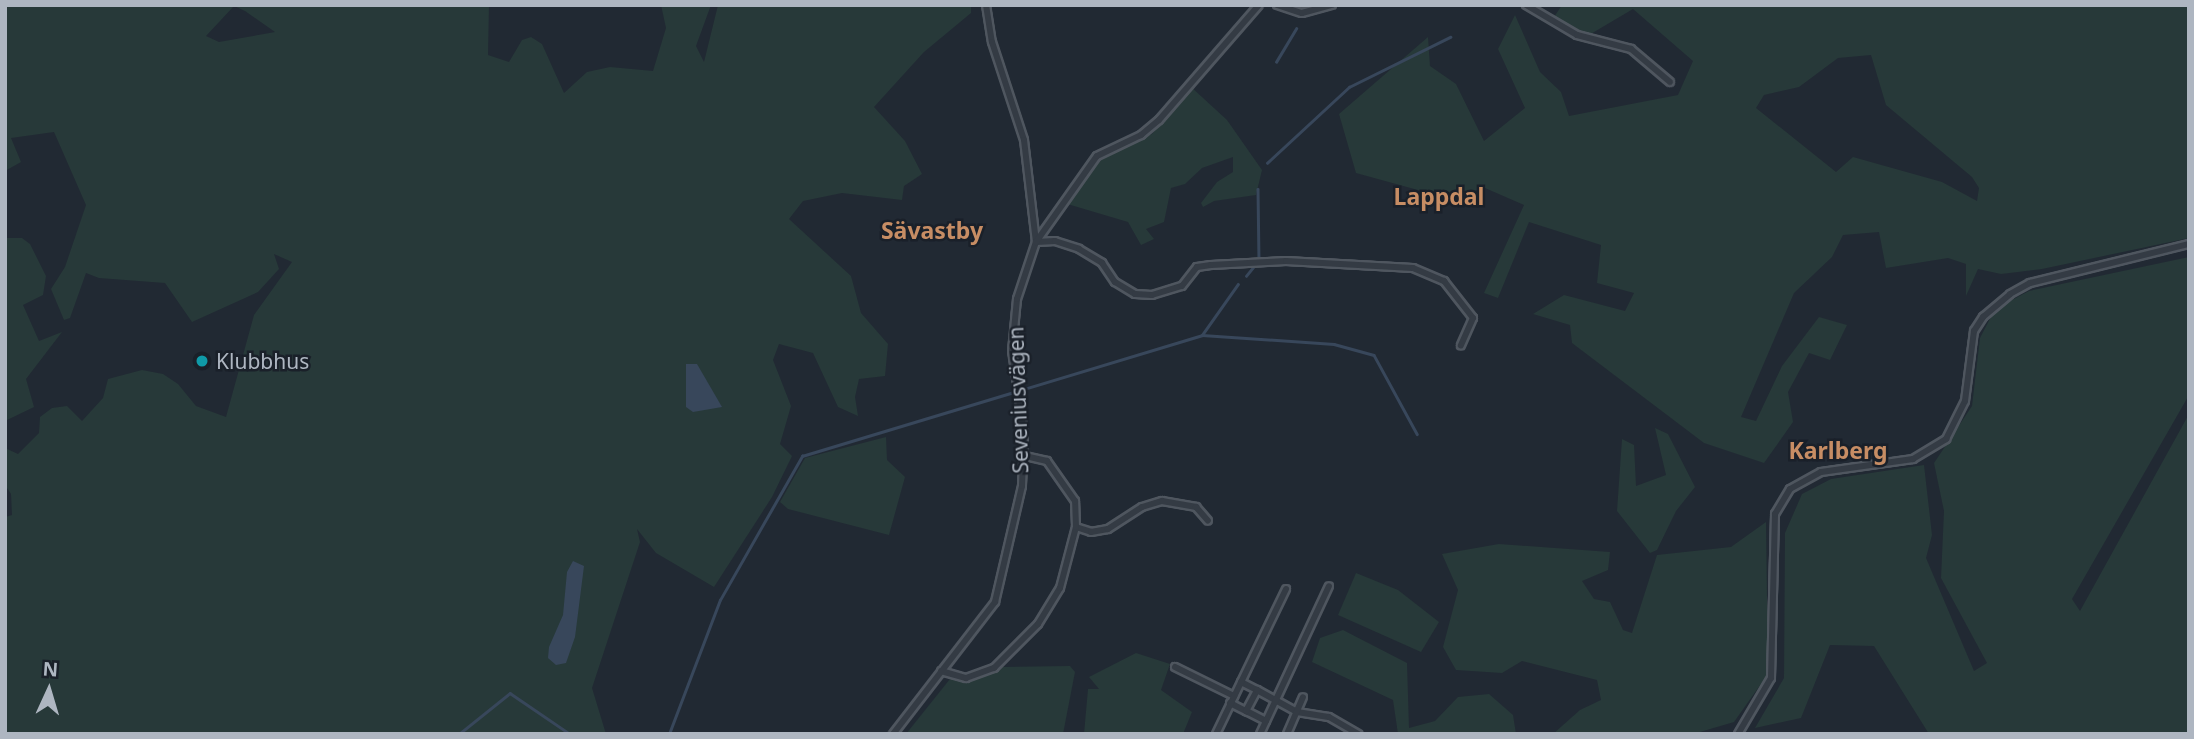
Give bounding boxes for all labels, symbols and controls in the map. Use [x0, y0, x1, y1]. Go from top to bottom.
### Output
district label: Lappdal [1394, 182, 1484, 210]
district label: Sävastby [881, 216, 983, 244]
street label: Seveniusvägen [1003, 326, 1033, 474]
place label: Klubbhus [216, 348, 309, 374]
marker: Klubbhus [194, 353, 210, 369]
district label: Karlberg [1788, 436, 1888, 464]
north arrow [14, 655, 84, 725]
text: N [42, 656, 59, 683]

